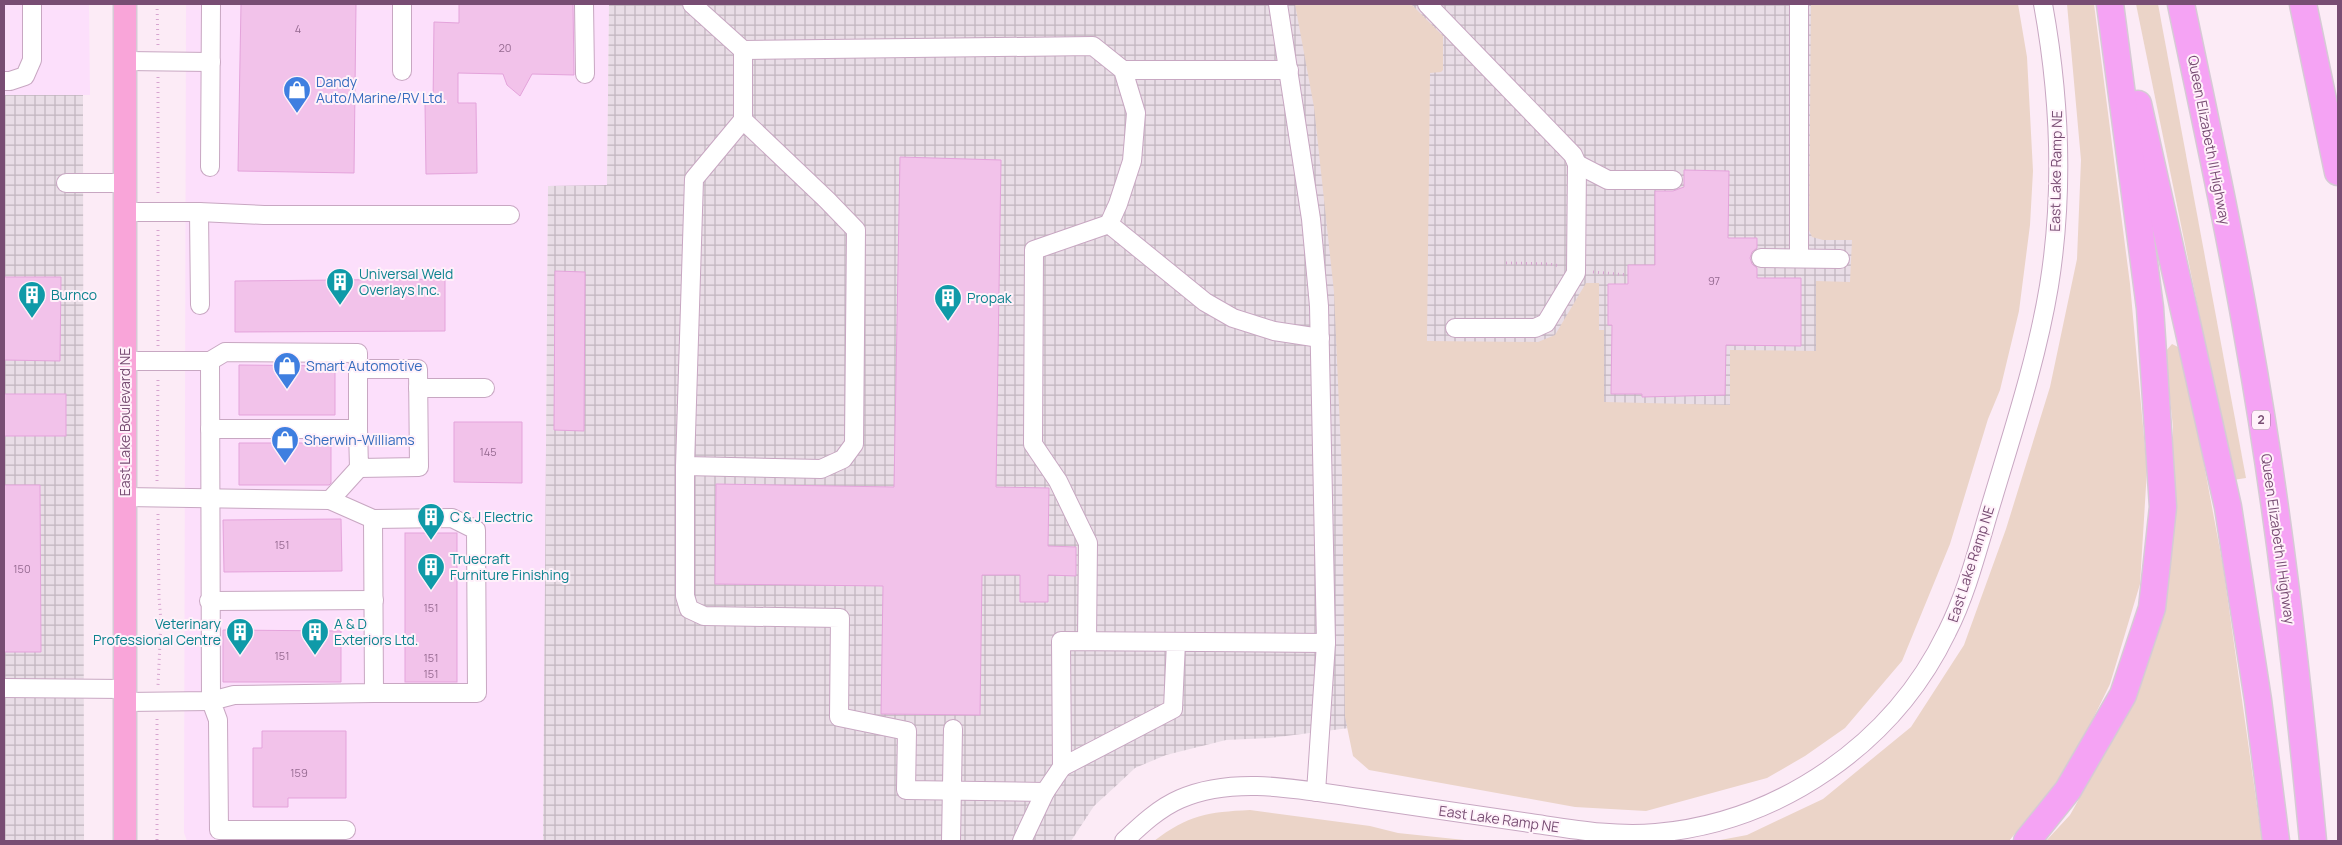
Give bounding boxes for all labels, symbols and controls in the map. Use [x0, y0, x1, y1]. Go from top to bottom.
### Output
house number: 4 [295, 21, 301, 36]
house number: 20 [499, 40, 511, 55]
street label: Queen Elizabeth II Highway [2184, 54, 2235, 227]
place label: Dandy Auto/Marine/RV Ltd. [316, 72, 446, 107]
shop icon: Dandy Auto/Marine/RV Ltd. [282, 75, 312, 114]
street label: East Lake Ramp NE [2045, 110, 2066, 232]
place label: Universal Weld Overlays Inc. [359, 264, 453, 299]
building icon: Universal Weld Overlays Inc. [325, 267, 355, 306]
house number: 97 [1708, 273, 1720, 288]
building icon: Burnco [17, 280, 47, 319]
building icon: Propak [933, 283, 963, 322]
place label: Burnco [51, 285, 97, 304]
place label: Propak [967, 288, 1013, 307]
street label: East Lake Boulevard NE [115, 348, 134, 496]
shop icon: Smart Automotive [272, 351, 302, 390]
place label: Smart Automotive [306, 356, 423, 375]
road number: 2 [2252, 410, 2270, 430]
shop icon: Sherwin-Williams [270, 425, 300, 464]
place label: Sherwin-Williams [304, 430, 415, 449]
house number: 145 [479, 444, 497, 459]
street label: Queen Elizabeth II Highway [2257, 452, 2300, 626]
building icon: C & J Electric [416, 502, 446, 541]
street label: East Lake Ramp NE [1943, 503, 1998, 624]
place label: C & J Electric [450, 507, 533, 526]
house number: 151 [275, 537, 289, 552]
place label: Truecraft Furniture Finishing [450, 549, 569, 584]
building icon: Truecraft Furniture Finishing [416, 552, 446, 591]
house number: 150 [13, 561, 31, 576]
house number: 151 [424, 600, 438, 615]
place label: Veterinary Professional Centre [93, 614, 222, 649]
place label: A & D Exteriors Ltd. [334, 614, 418, 649]
building icon: Veterinary Professional Centre [225, 617, 255, 656]
building icon: A & D Exteriors Ltd. [300, 617, 330, 656]
house number: 151 [275, 648, 289, 663]
house number: 151 [424, 650, 438, 665]
house number: 151 [424, 666, 438, 681]
house number: 159 [290, 765, 308, 780]
street label: East Lake Ramp NE [1438, 801, 1560, 836]

